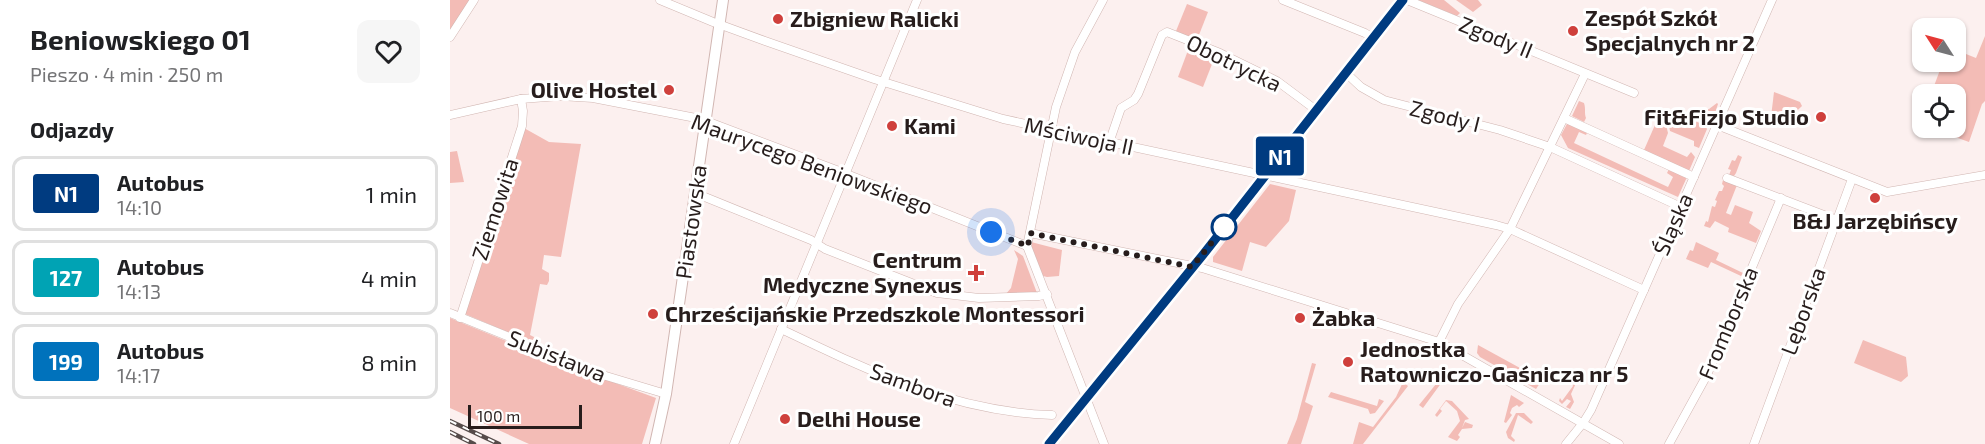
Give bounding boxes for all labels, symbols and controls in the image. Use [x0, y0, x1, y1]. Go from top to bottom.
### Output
place label: Zespół Szkół Specjalnych nr 2 [1585, 4, 1755, 56]
place label: Zbigniew Ralicki [790, 5, 959, 31]
street label: Zgody II [1456, 10, 1537, 63]
marker: Zbigniew Ralicki [771, 12, 785, 26]
north arrow [1912, 18, 1966, 72]
map controls [1912, 18, 1966, 138]
button: heart [357, 20, 420, 83]
text: Beniowskiego 01 [30, 22, 251, 56]
marker: Zespół Szkół Specjalnych nr 2 [1566, 24, 1580, 38]
street label: Obotrycka [1183, 28, 1286, 96]
text: Pieszo · 4 min · 250 m [30, 62, 223, 86]
place label: Olive Hostel [531, 76, 658, 102]
marker: Olive Hostel [662, 83, 676, 97]
button: locate [1912, 84, 1966, 138]
street label: Zgody I [1407, 94, 1483, 136]
place label: Fit&Fizjo Studio [1644, 103, 1809, 129]
street label: Maurycego Beniowskiego [688, 107, 937, 219]
marker: Fit&Fizjo Studio [1814, 110, 1828, 124]
street label: Mściwoja II [1022, 111, 1136, 160]
place label: Kami [904, 112, 956, 138]
text: Odjazdy [30, 116, 114, 142]
marker: Kami [885, 119, 899, 133]
line badge: N1 [1253, 136, 1307, 176]
text: N1 [1268, 144, 1292, 169]
street label: Ziemowita [465, 155, 523, 263]
street label: Piastowska [669, 163, 711, 281]
text: Autobus [117, 169, 204, 195]
text: N1 [54, 181, 78, 206]
text: 1 min [366, 181, 417, 207]
street label: Śląska [1647, 188, 1697, 259]
marker: B&J Jarzębińscy [1868, 191, 1882, 205]
text: 14:10 [117, 195, 162, 219]
place label: B&J Jarzębińscy [1792, 207, 1958, 234]
unlabelled marker [1211, 214, 1237, 240]
your location [976, 217, 1006, 247]
place label: Centrum Medyczne Synexus [763, 246, 962, 298]
text: Autobus [117, 253, 204, 279]
street label: Fromborska [1692, 262, 1763, 383]
street label: Lęborska [1774, 263, 1830, 358]
marker: Centrum Medyczne Synexus [967, 264, 985, 282]
text: 127 [50, 265, 82, 290]
text: 4 min [361, 265, 417, 291]
text: 14:13 [117, 279, 161, 303]
place label: Chrześcijańskie Przedszkole Montessori [665, 300, 1085, 326]
place label: Żabka [1312, 304, 1375, 330]
marker: Chrześcijańskie Przedszkole Montessori [646, 307, 660, 321]
marker: Żabka [1293, 311, 1307, 325]
street label: Subisława [505, 324, 610, 387]
place label: Jednostka Ratowniczo-Gaśnicza nr 5 [1360, 335, 1628, 386]
text: Autobus [117, 337, 204, 363]
text: 199 [49, 349, 83, 374]
text: 8 min [361, 349, 417, 375]
marker: Jednostka Ratowniczo-Gaśnicza nr 5 [1341, 355, 1355, 369]
street label: Sambora [867, 357, 960, 412]
text: 14:17 [117, 363, 160, 387]
scale bar [468, 402, 582, 430]
place label: Delhi House [797, 405, 921, 431]
text: 100 m [477, 406, 520, 425]
marker: Delhi House [778, 412, 792, 426]

